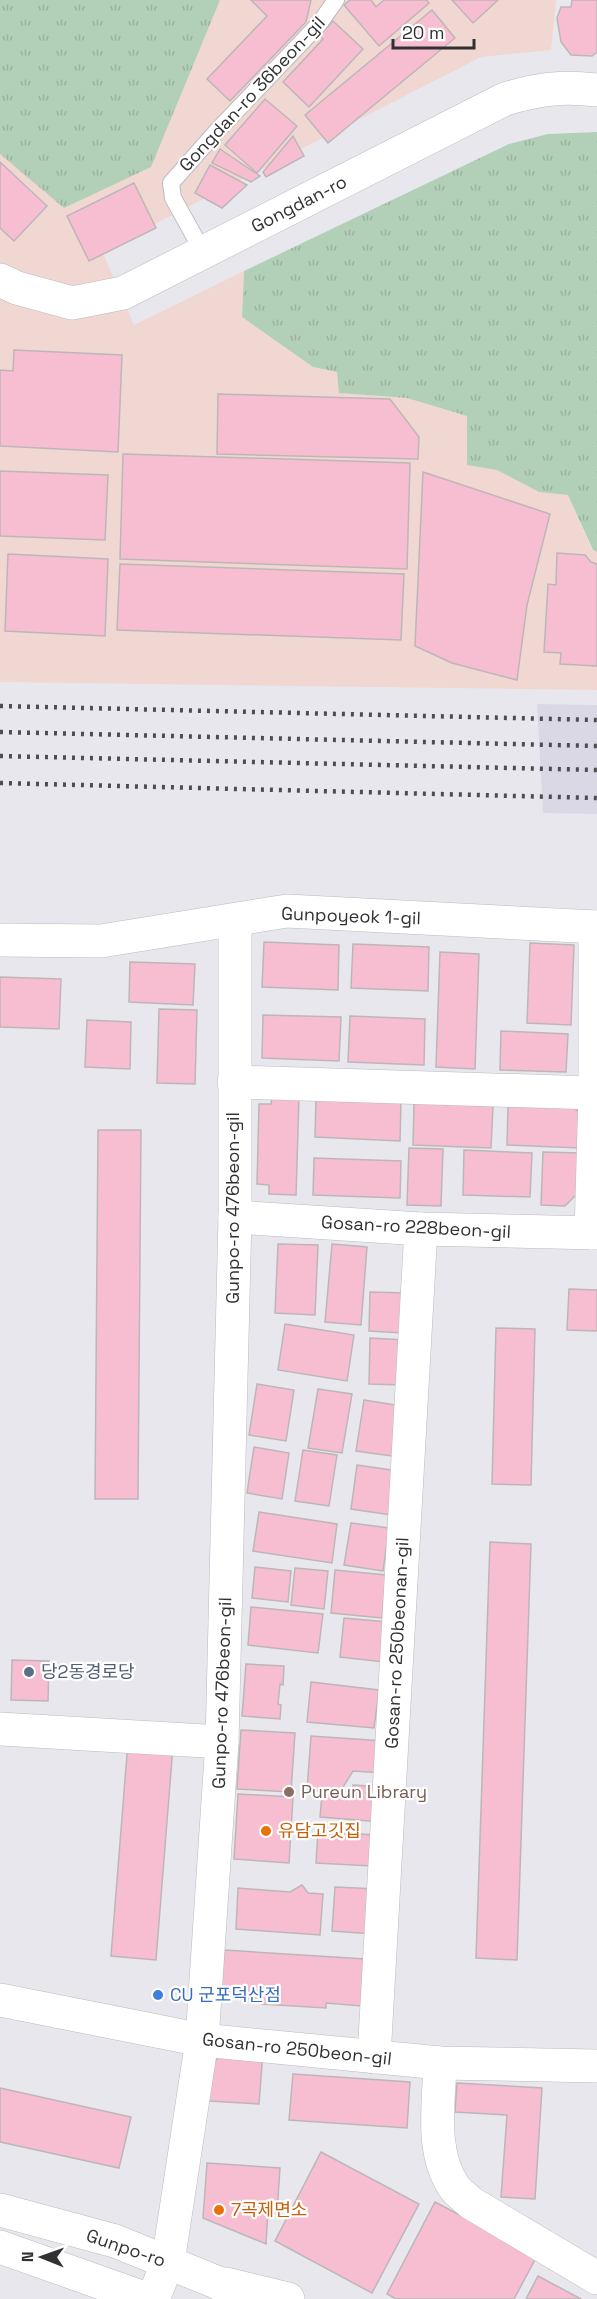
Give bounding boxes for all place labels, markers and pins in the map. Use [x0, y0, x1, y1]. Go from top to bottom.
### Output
place label: 당2동경로당 [41, 1660, 135, 1683]
marker: 당2동경로당 [22, 1665, 36, 1679]
place label: Pureun Library [301, 1780, 427, 1803]
marker: Pureun Library [282, 1785, 296, 1799]
place label: 유담고깃집 [278, 1819, 361, 1842]
marker: 유담고깃집 [259, 1824, 273, 1838]
place label: CU 군포덕산점 [170, 1983, 281, 2006]
marker: CU 군포덕산점 [151, 1988, 165, 2002]
place label: 7곡제면소 [231, 2198, 307, 2221]
marker: 7곡제면소 [212, 2203, 226, 2217]

